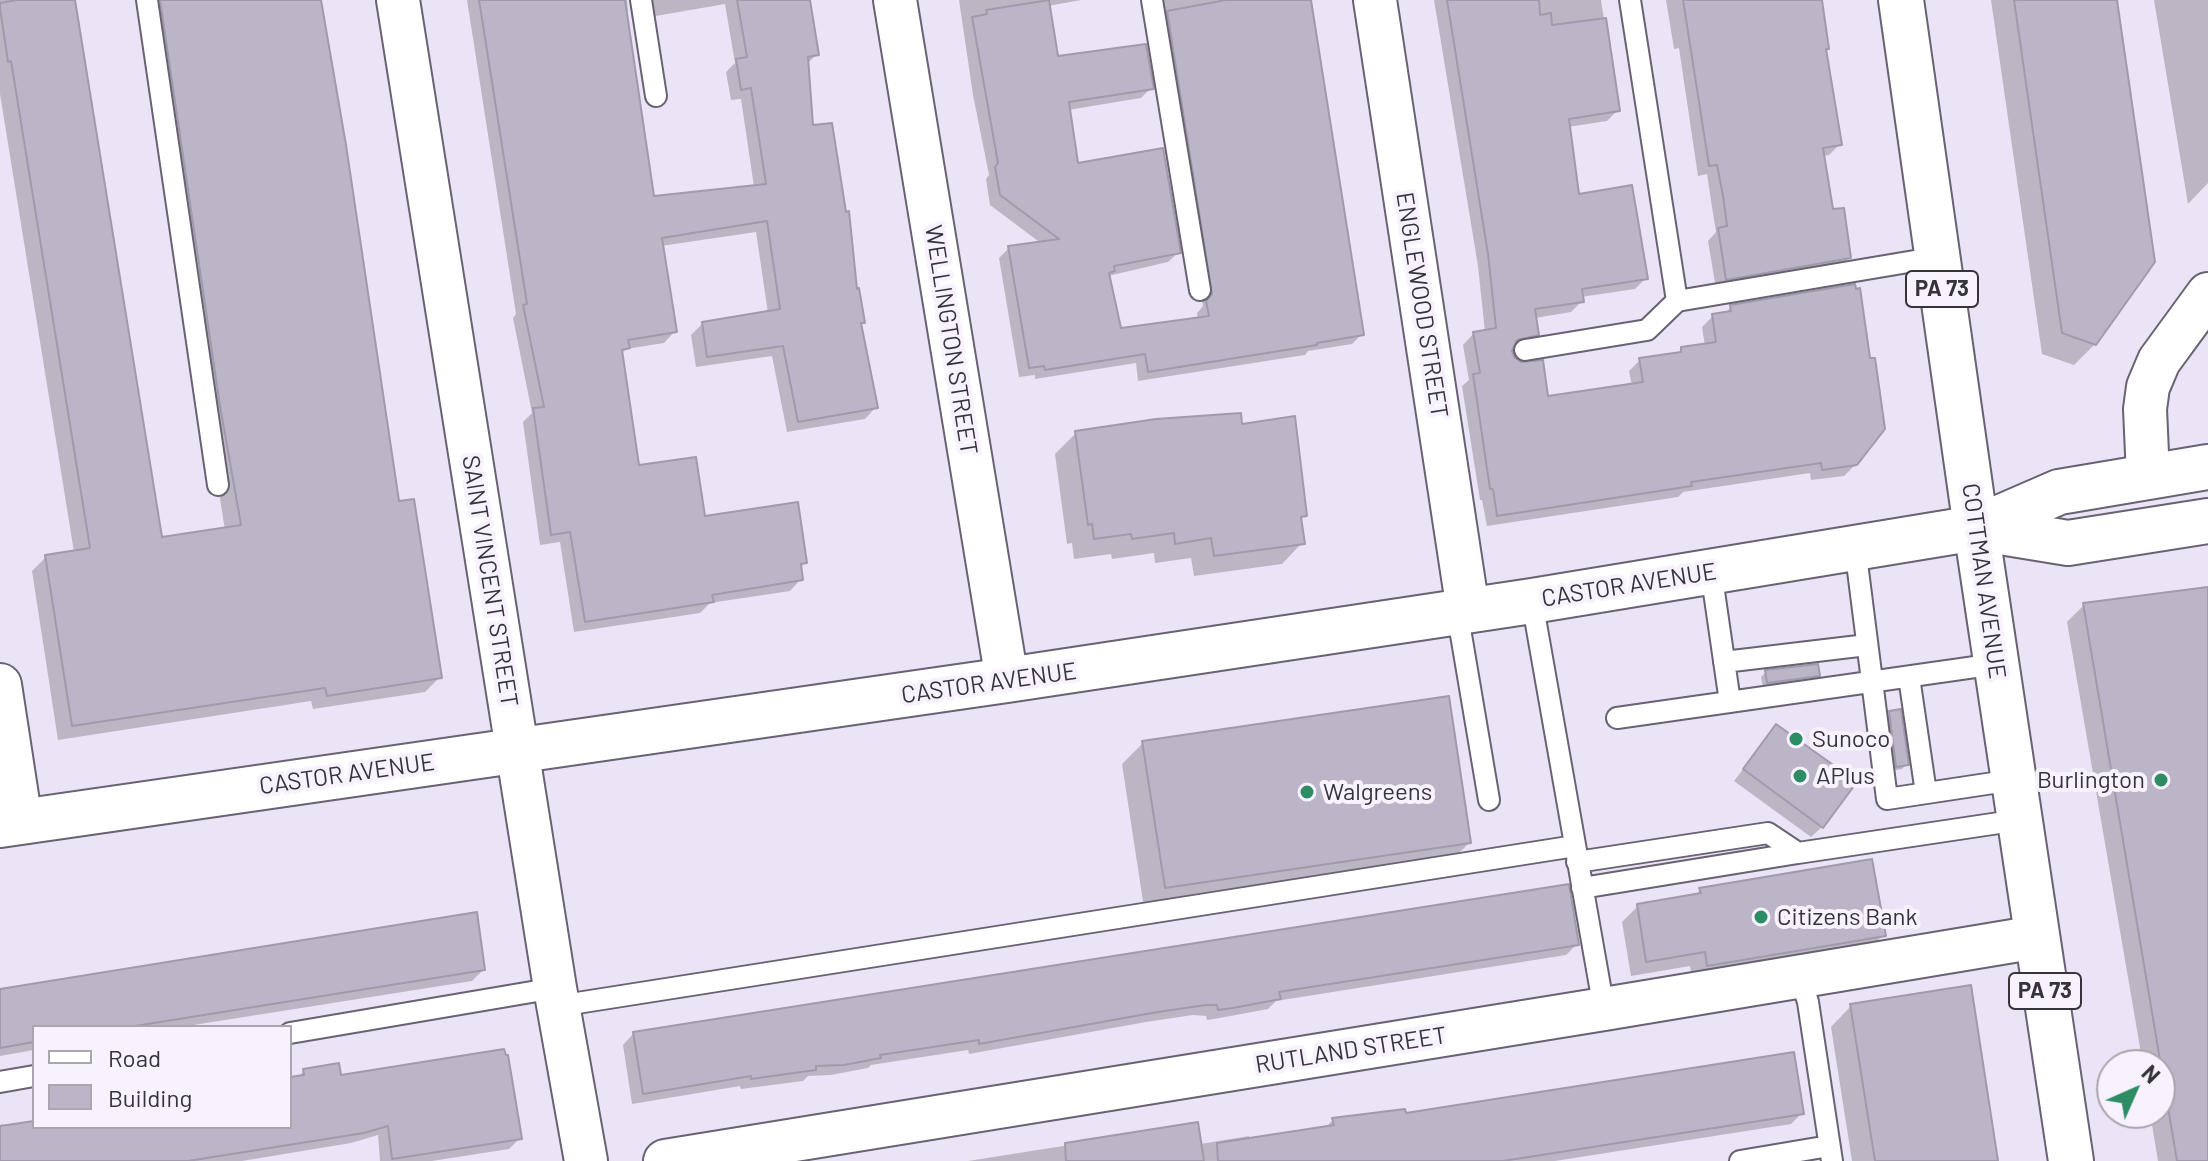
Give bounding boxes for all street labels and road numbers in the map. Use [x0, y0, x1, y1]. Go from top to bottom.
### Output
street label: ENGLEWOOD STREET [1390, 190, 1454, 420]
street label: WELLINGTON STREET [919, 223, 983, 457]
road number: PA 73 [1906, 271, 1978, 307]
street label: SAINT VINCENT STREET [456, 453, 524, 709]
street label: COTTMAN AVENUE [1956, 481, 2012, 681]
street label: CASTOR AVENUE [1539, 557, 1719, 613]
street label: CASTOR AVENUE [899, 656, 1079, 710]
street label: CASTOR AVENUE [257, 747, 437, 801]
road number: PA 73 [2009, 973, 2081, 1009]
street label: RUTLAND STREET [1253, 1021, 1449, 1079]

